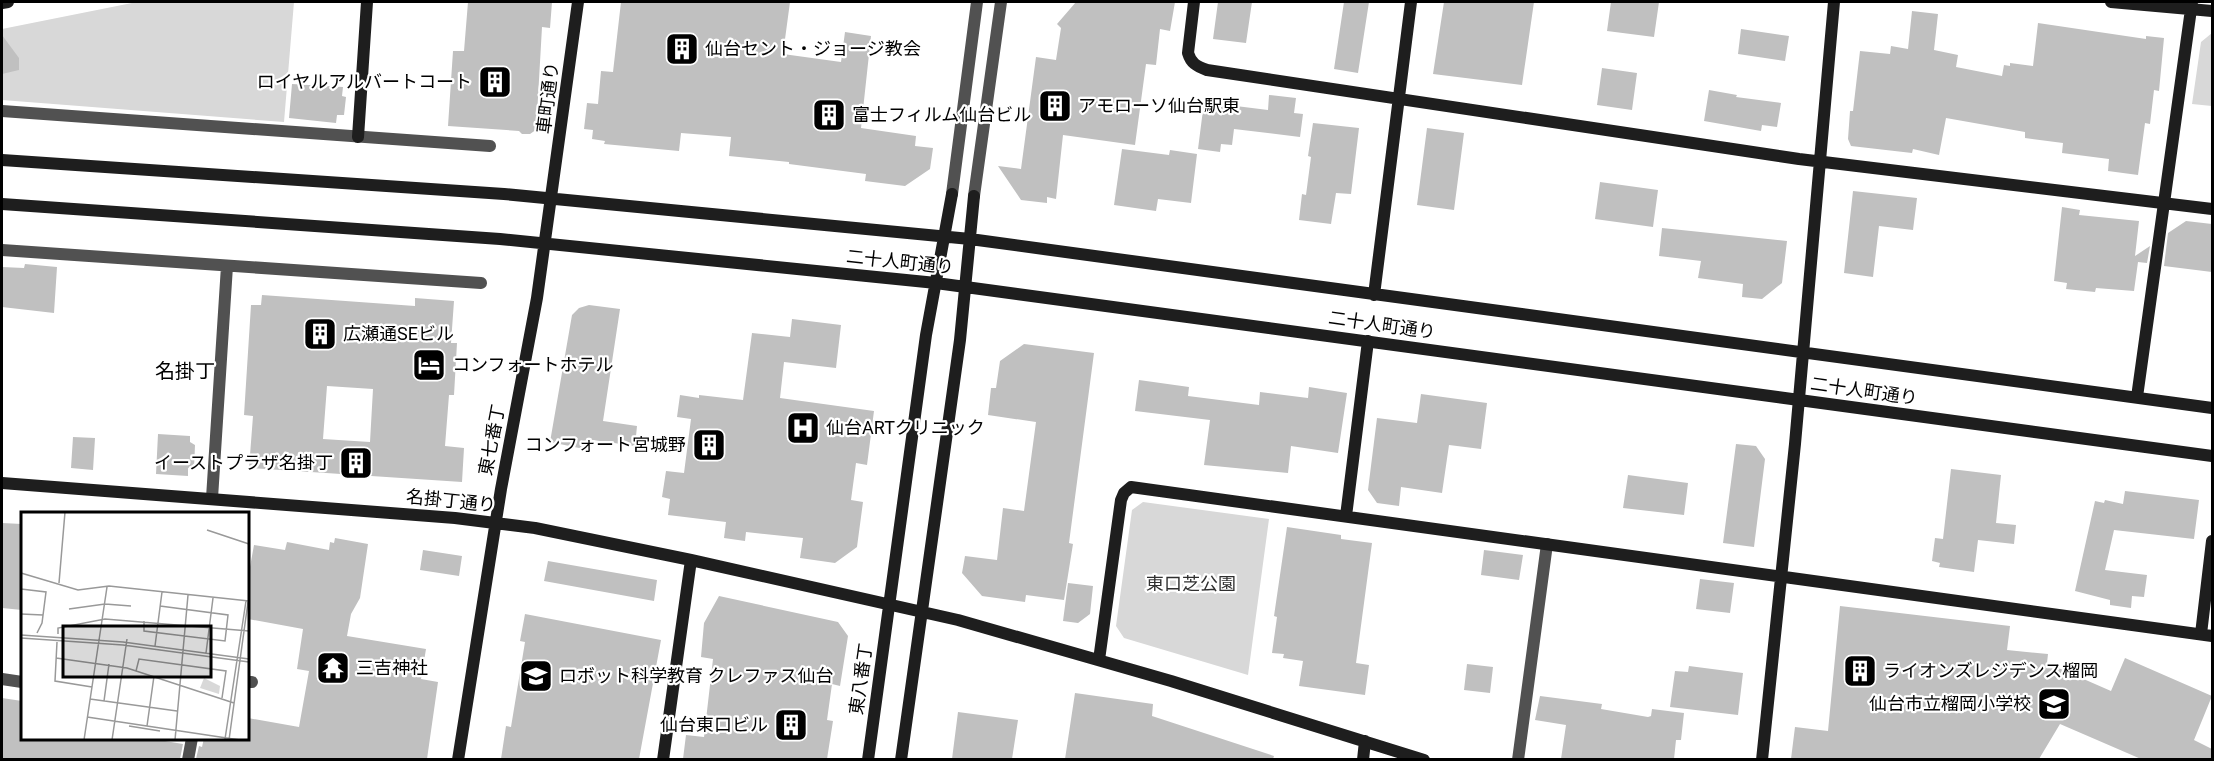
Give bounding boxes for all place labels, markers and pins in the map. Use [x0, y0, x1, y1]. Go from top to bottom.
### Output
building icon: 仙台セント・ジョージ教会 [664, 31, 700, 67]
place label: 仙台セント・ジョージ教会 [705, 38, 921, 59]
building icon: ロイヤルアルバートコート [477, 64, 513, 100]
place label: ロイヤルアルバートコート [257, 71, 472, 92]
building icon: アモローソ仙台駅東 [1037, 88, 1073, 124]
place label: アモローソ仙台駅東 [1078, 95, 1240, 116]
building icon: 富士フィルム仙台ビル [811, 97, 847, 133]
place label: 富士フィルム仙台ビル [852, 104, 1031, 125]
building icon: 広瀬通SEビル [302, 316, 338, 352]
place label: 広瀬通SEビル [343, 323, 454, 344]
hotel icon: コンフォートホテル [411, 347, 447, 383]
place label: コンフォートホテル [452, 354, 613, 375]
hospital icon: 仙台ARTクリニック [785, 410, 821, 446]
place label: 仙台ARTクリニック [826, 417, 985, 438]
building icon: コンフォート宮城野 [691, 427, 727, 463]
place label: コンフォート宮城野 [525, 434, 686, 455]
building icon: イーストプラザ名掛丁 [338, 445, 374, 481]
place label: イーストプラザ名掛丁 [154, 452, 333, 473]
temple icon: 三吉神社 [315, 650, 351, 686]
building icon: ライオンズレジデンス榴岡 [1842, 653, 1878, 689]
place label: 三吉神社 [356, 657, 428, 678]
school or university icon: ロボット科学教育 クレファス仙台 [518, 658, 554, 694]
place label: ライオンズレジデンス榴岡 [1883, 660, 2098, 681]
place label: ロボット科学教育 クレファス仙台 [559, 665, 833, 686]
school or university icon: 仙台市立榴岡小学校 [2036, 686, 2072, 722]
place label: 仙台市立榴岡小学校 [1869, 693, 2031, 714]
building icon: 仙台東口ビル [773, 707, 809, 743]
place label: 仙台東口ビル [660, 714, 768, 735]

